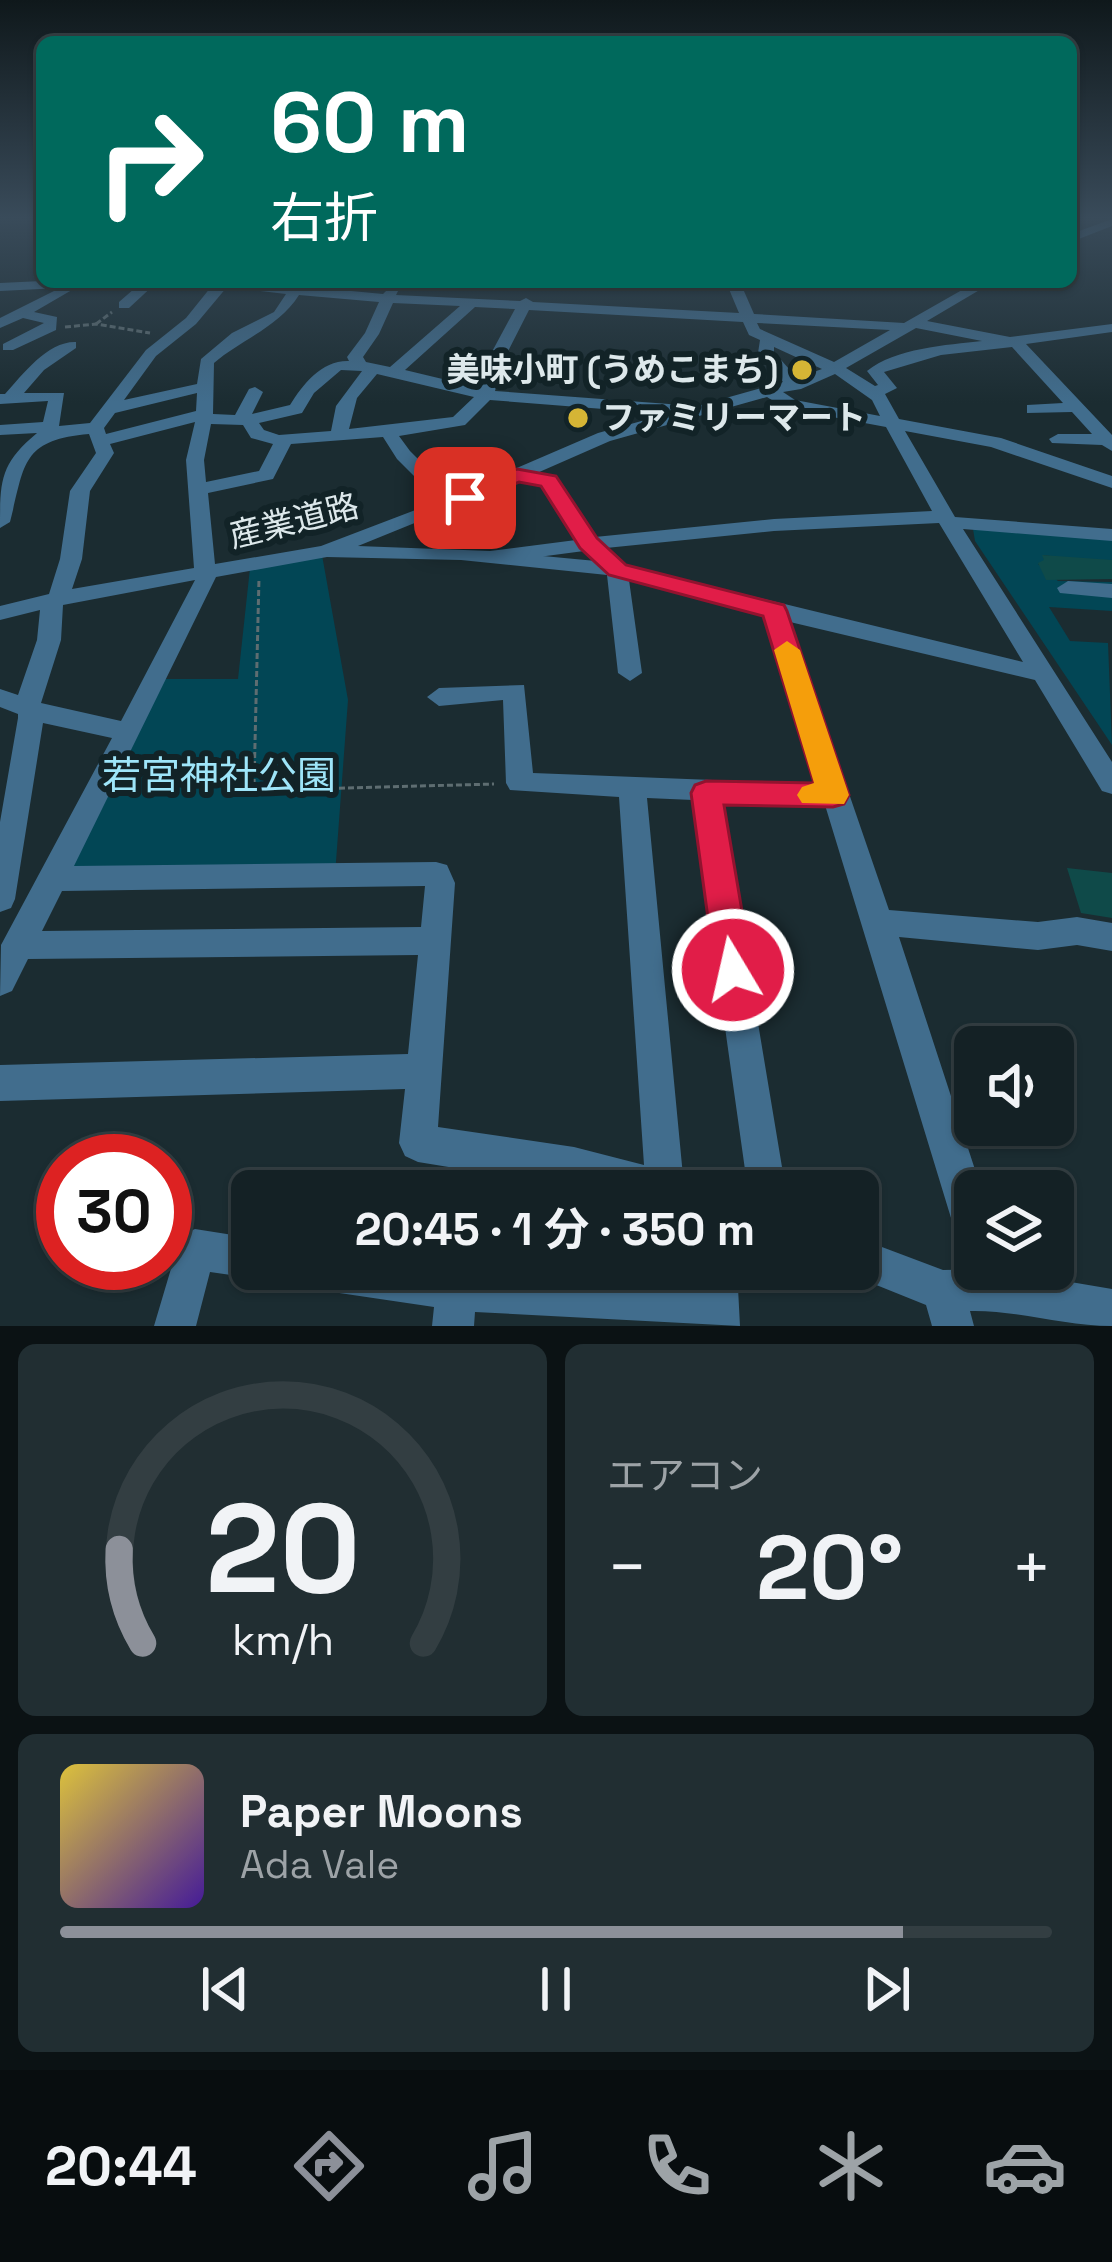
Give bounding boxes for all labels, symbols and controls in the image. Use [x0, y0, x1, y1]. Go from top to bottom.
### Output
text: 60 m [270, 69, 469, 177]
icon: right [72, 84, 228, 240]
text: 右折 [270, 184, 378, 253]
place label: 美味小町 (うめこまち) [447, 349, 778, 391]
marker: 美味小町 (うめこまち) [789, 357, 815, 383]
place label: ファミリーマート [602, 397, 866, 439]
marker: ファミリーマート [565, 405, 591, 431]
pin [414, 447, 516, 549]
icon: arrive [432, 465, 498, 531]
street label: 産業道路 [225, 485, 363, 557]
park label: 若宮神社公園 [102, 751, 336, 800]
position arrow [670, 907, 796, 1033]
map controls [954, 1026, 1074, 1290]
button: sound [954, 1026, 1074, 1146]
speed limit sign: 30 [36, 1134, 192, 1290]
button: layers [954, 1170, 1074, 1290]
text: 20:45 · 1 分 · 350 m [355, 1201, 755, 1258]
text: エアコン [607, 1451, 763, 1500]
text: 20 [205, 1469, 360, 1628]
text: 20° [756, 1510, 903, 1625]
text: − [607, 1525, 648, 1609]
text: + [1011, 1525, 1052, 1609]
text: km/h [231, 1613, 334, 1668]
text: Paper Moons [240, 1783, 523, 1840]
text: Ada Vale [240, 1840, 399, 1889]
icon: previous [192, 1956, 258, 2022]
icon: pause [523, 1956, 589, 2022]
icon: next [854, 1956, 920, 2022]
icon: directions [287, 2124, 371, 2208]
icon: music [461, 2124, 545, 2208]
icon: phone [635, 2124, 719, 2208]
icon: climate [809, 2124, 893, 2208]
icon: car [983, 2124, 1067, 2208]
text: 20:44 [45, 2132, 197, 2201]

